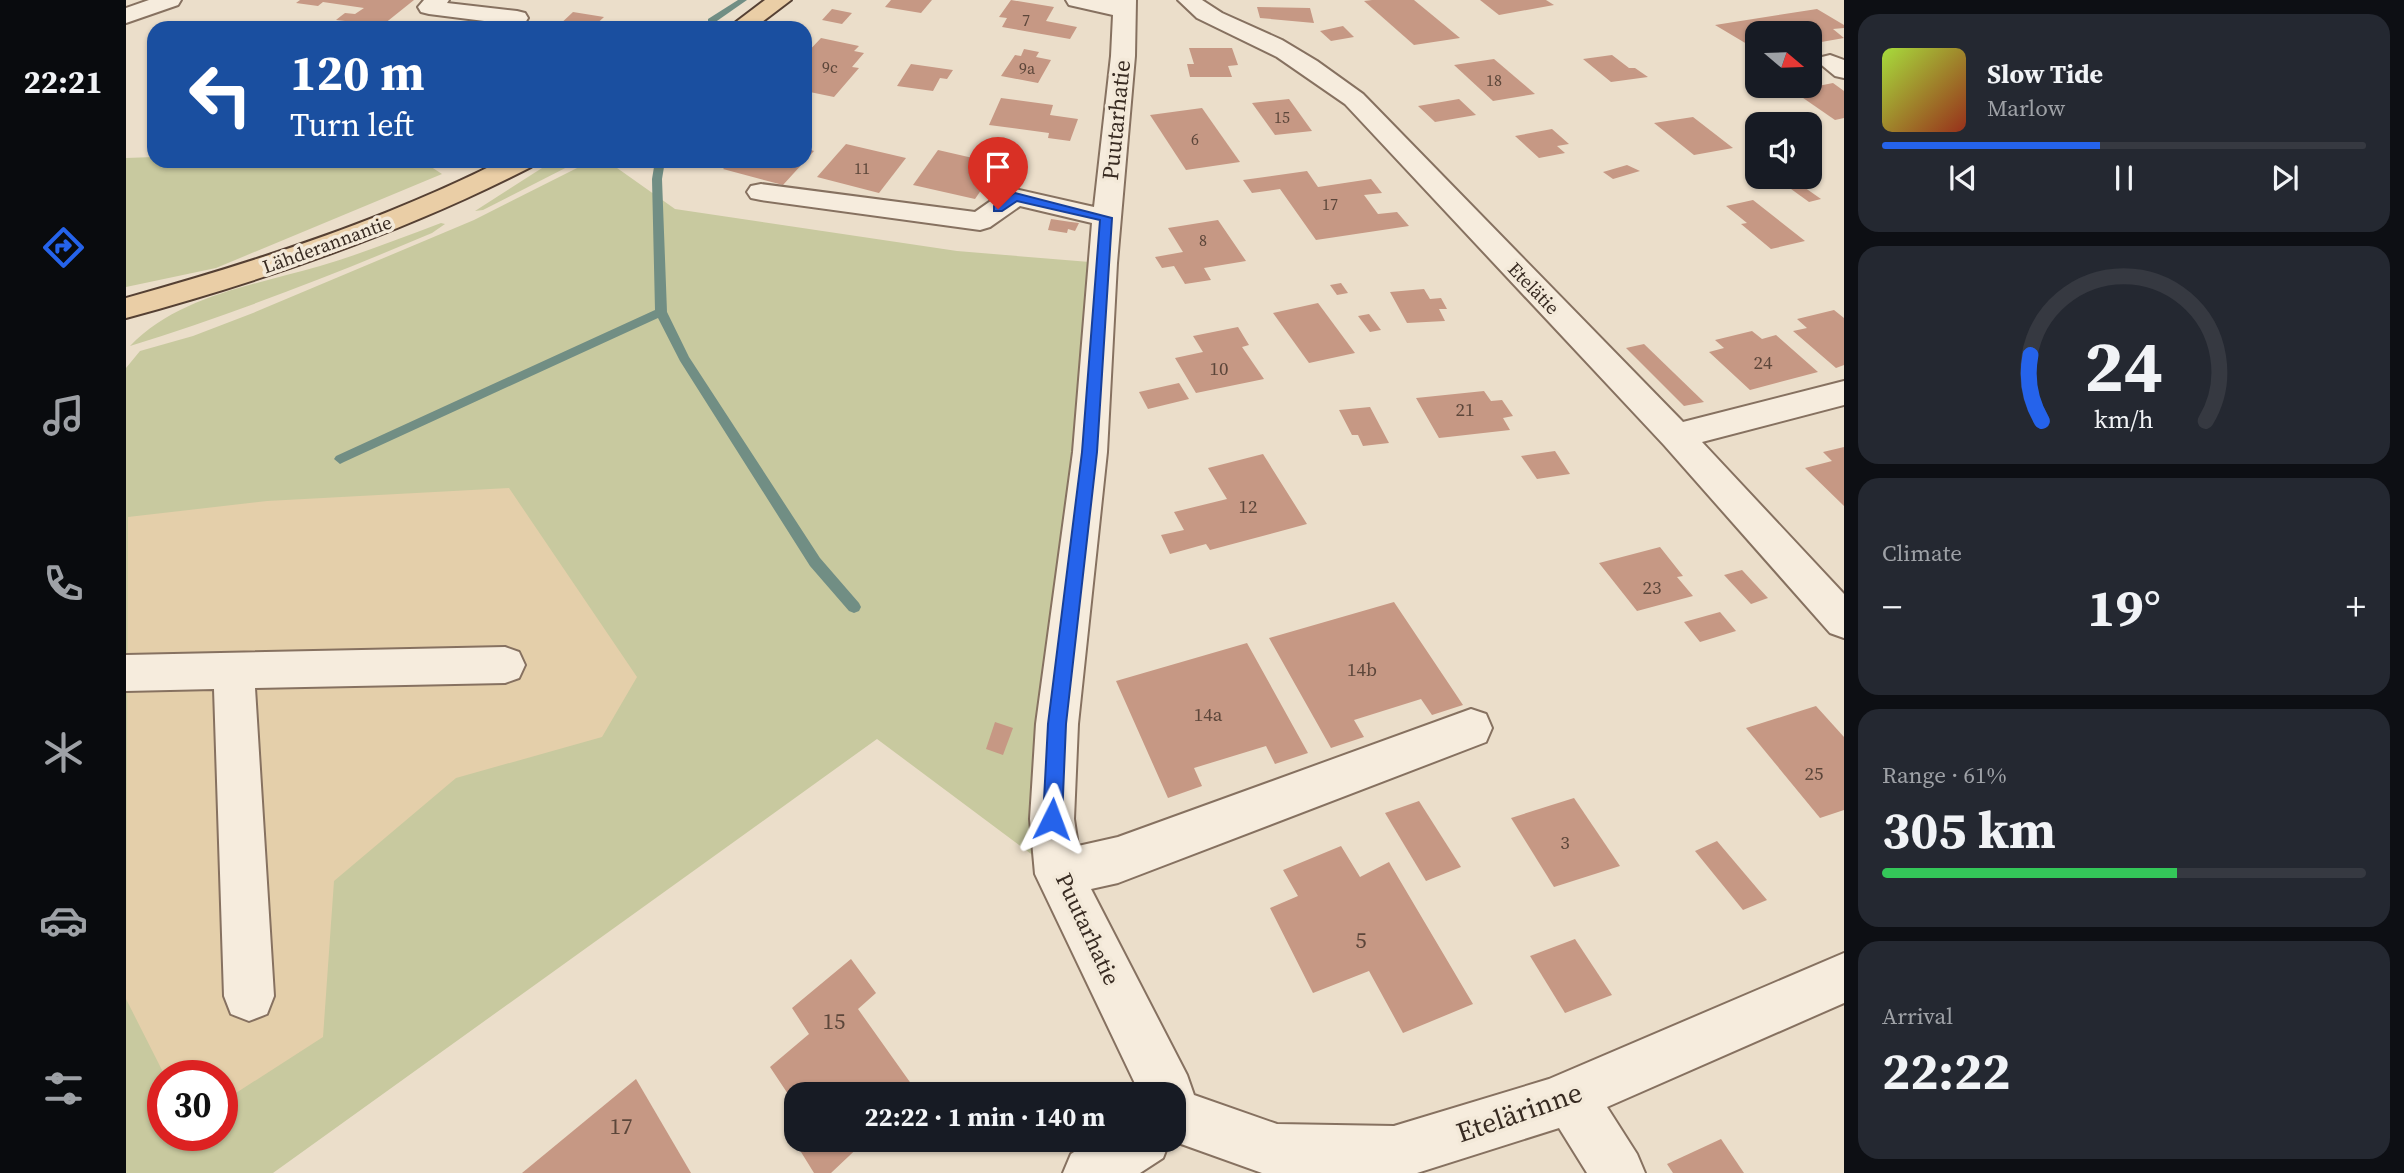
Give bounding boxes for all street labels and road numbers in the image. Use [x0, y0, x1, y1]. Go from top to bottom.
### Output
street label: Puutarhatie [1094, 58, 1138, 182]
street label: Lähderannantie [259, 209, 395, 279]
street label: Etelätie [1502, 256, 1566, 320]
street label: Puutarhatie [1048, 868, 1128, 990]
street label: Etelärinne [1451, 1073, 1587, 1151]

